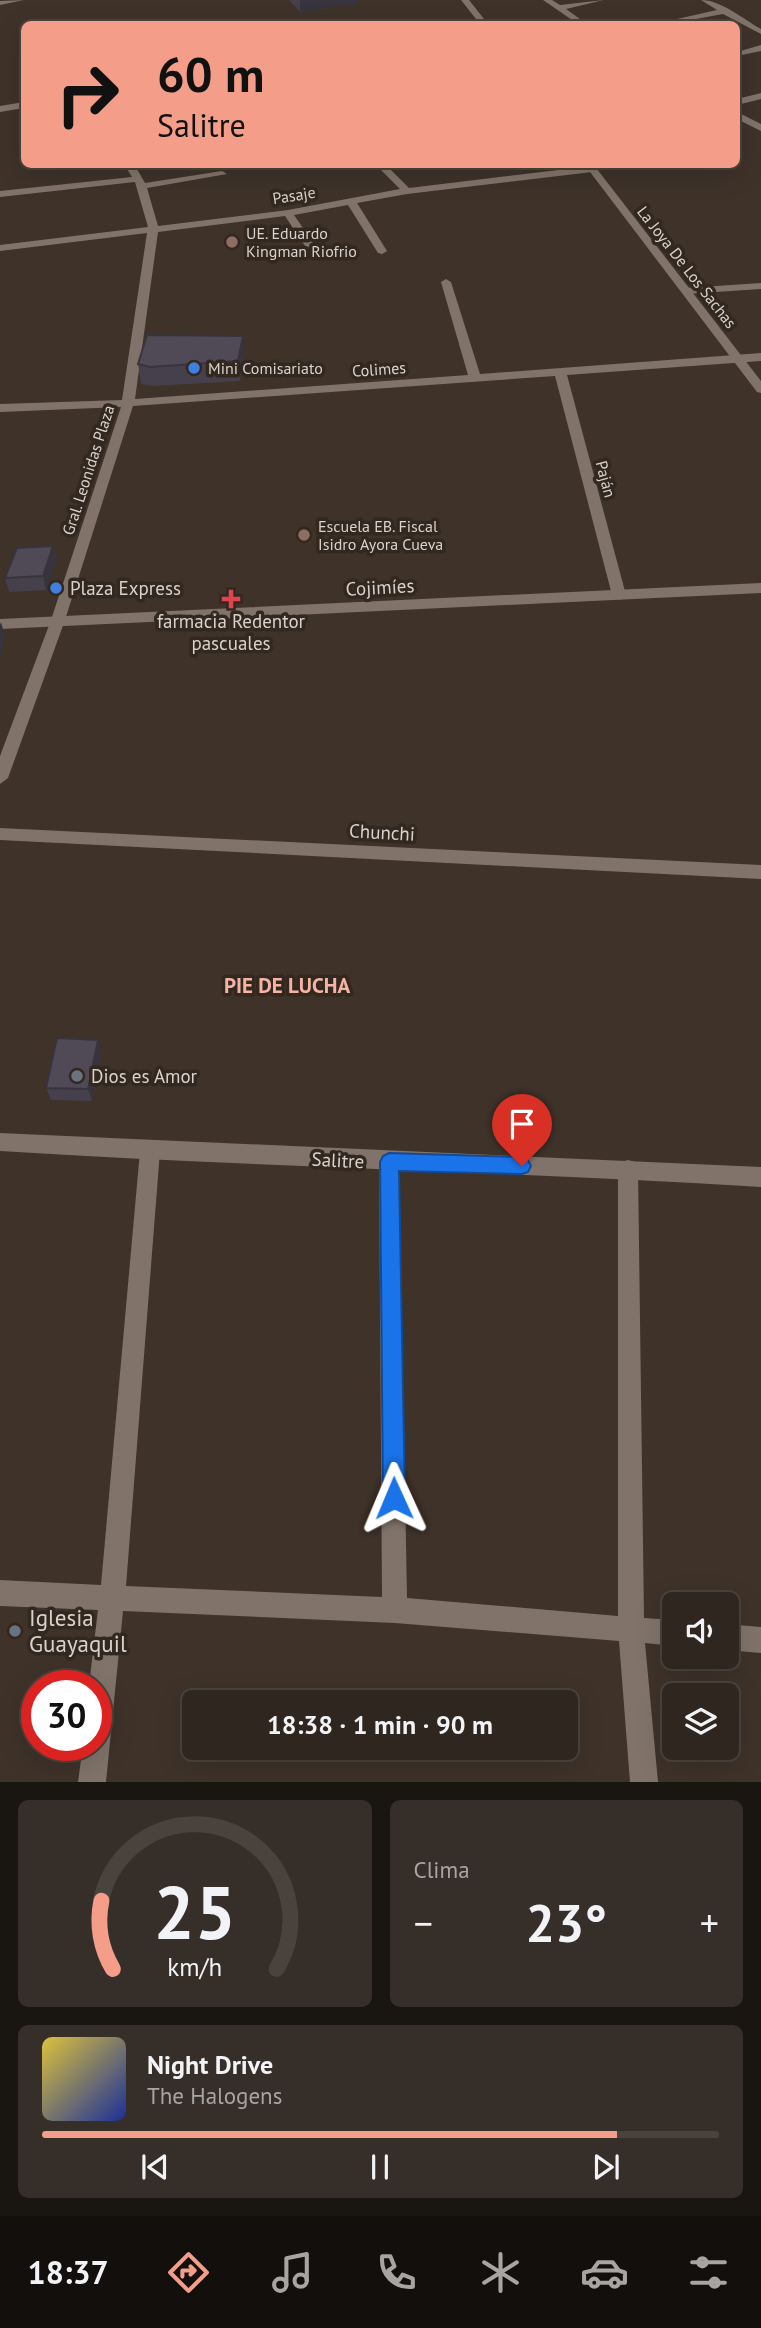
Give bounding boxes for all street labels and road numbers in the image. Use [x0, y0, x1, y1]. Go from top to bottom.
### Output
street label: Pasaje [271, 182, 317, 208]
street label: La Joya De Los Sachas [633, 202, 741, 332]
street label: Colimes [351, 357, 407, 381]
street label: Gral. Leonidas Plaza [58, 403, 118, 537]
street label: Paján [592, 458, 620, 500]
street label: Cojimíes [345, 573, 415, 601]
street label: Chunchi [348, 818, 416, 846]
street label: Salitre [311, 1147, 365, 1173]

